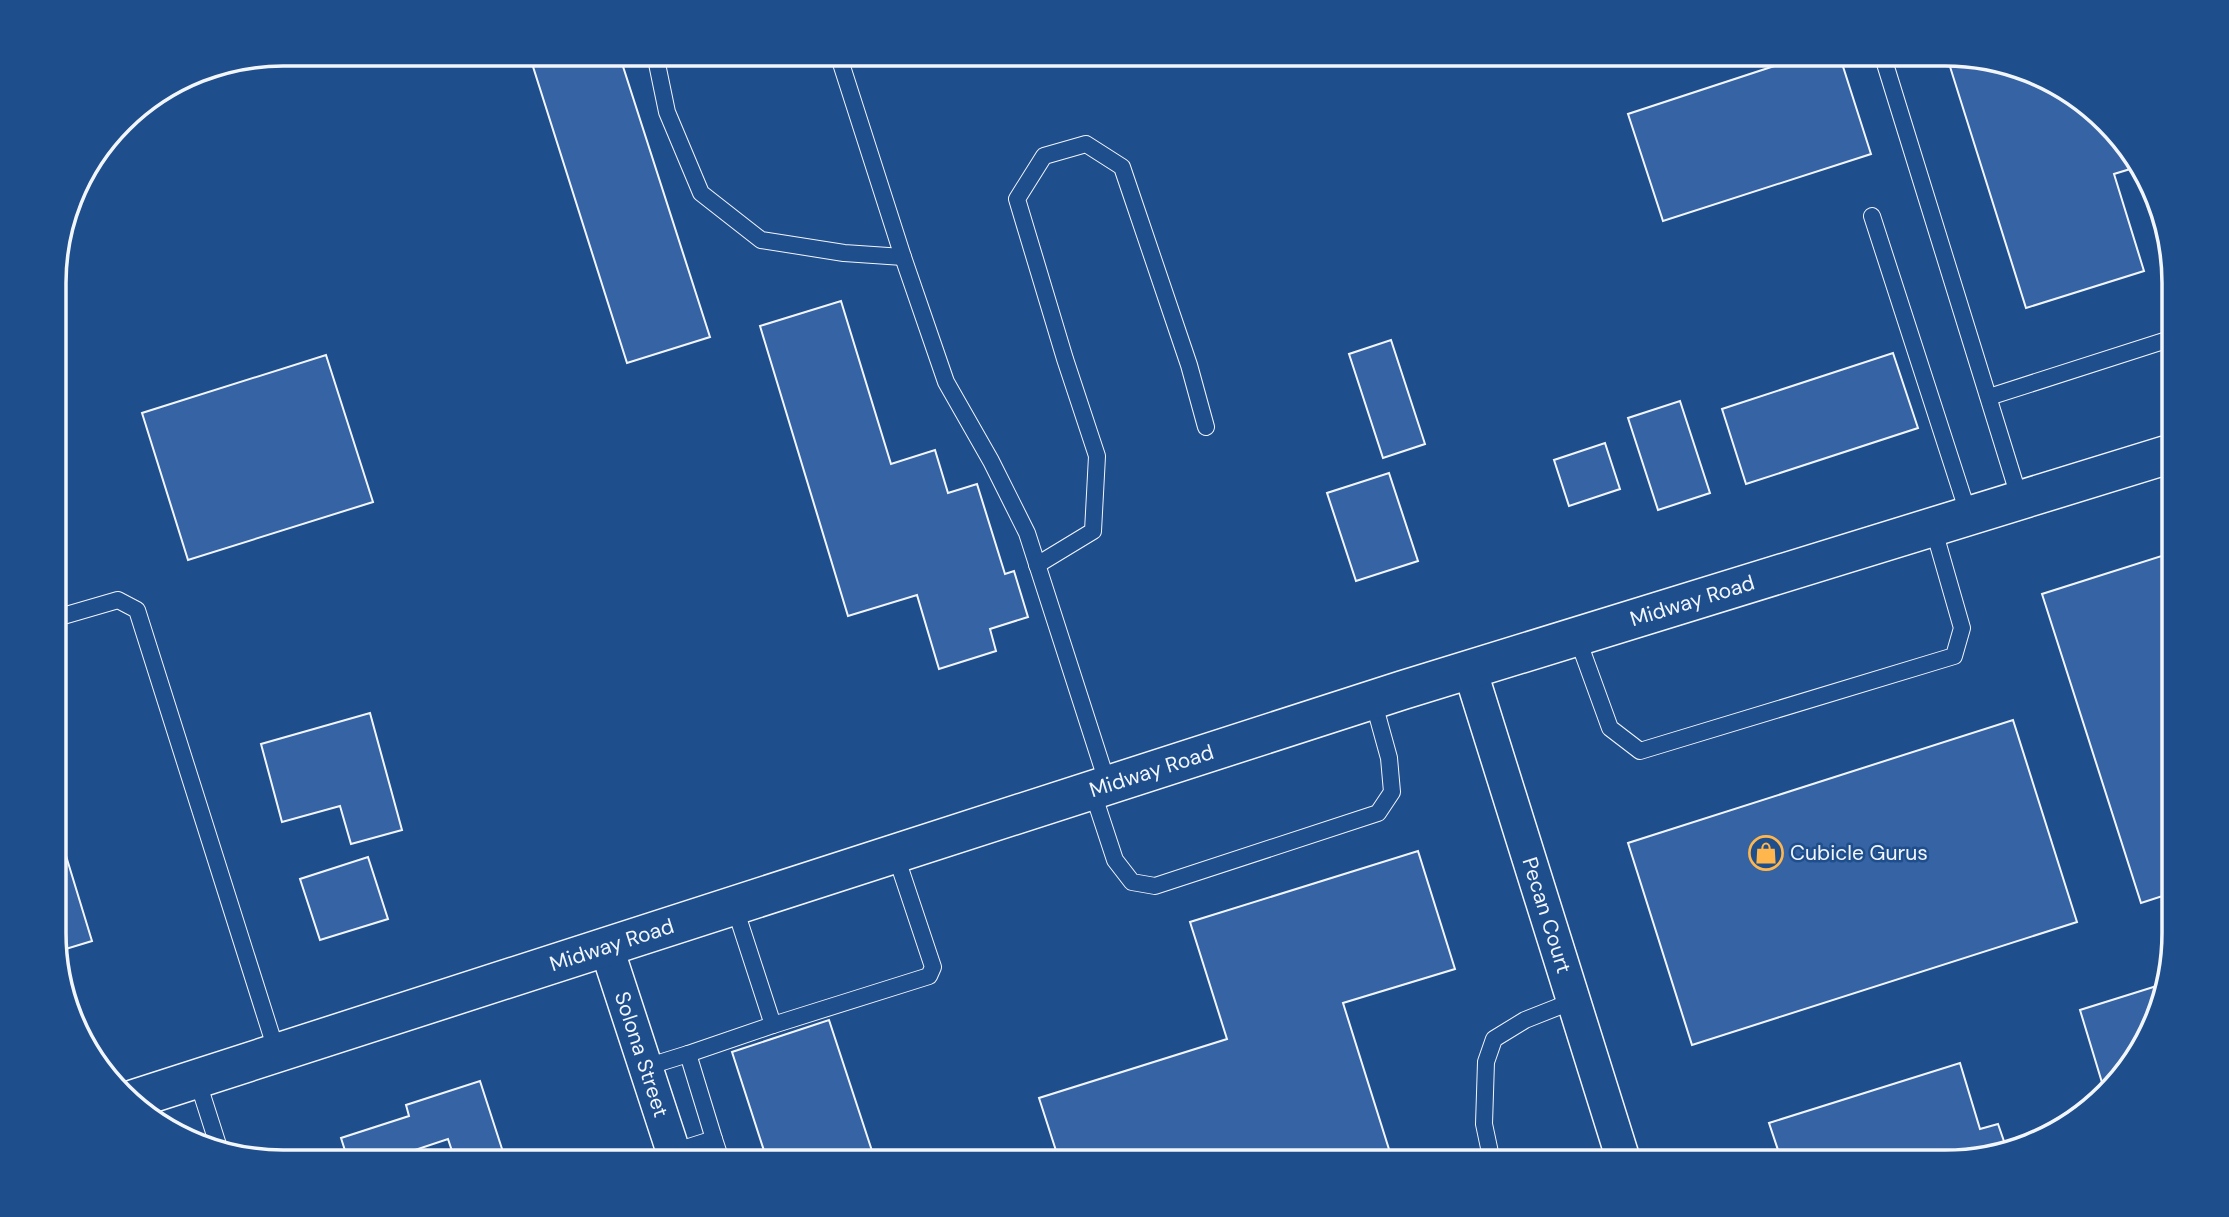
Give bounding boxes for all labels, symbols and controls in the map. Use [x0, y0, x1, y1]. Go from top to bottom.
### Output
street label: Midway Road [1627, 569, 1758, 633]
street label: Midway Road [1086, 738, 1217, 804]
shop icon: Cubicle Gurus [1747, 834, 1785, 872]
place label: Cubicle Gurus [1790, 839, 1928, 867]
street label: Pecan Court [1515, 854, 1578, 977]
street label: Midway Road [546, 912, 677, 978]
street label: Solona Street [608, 988, 675, 1121]

